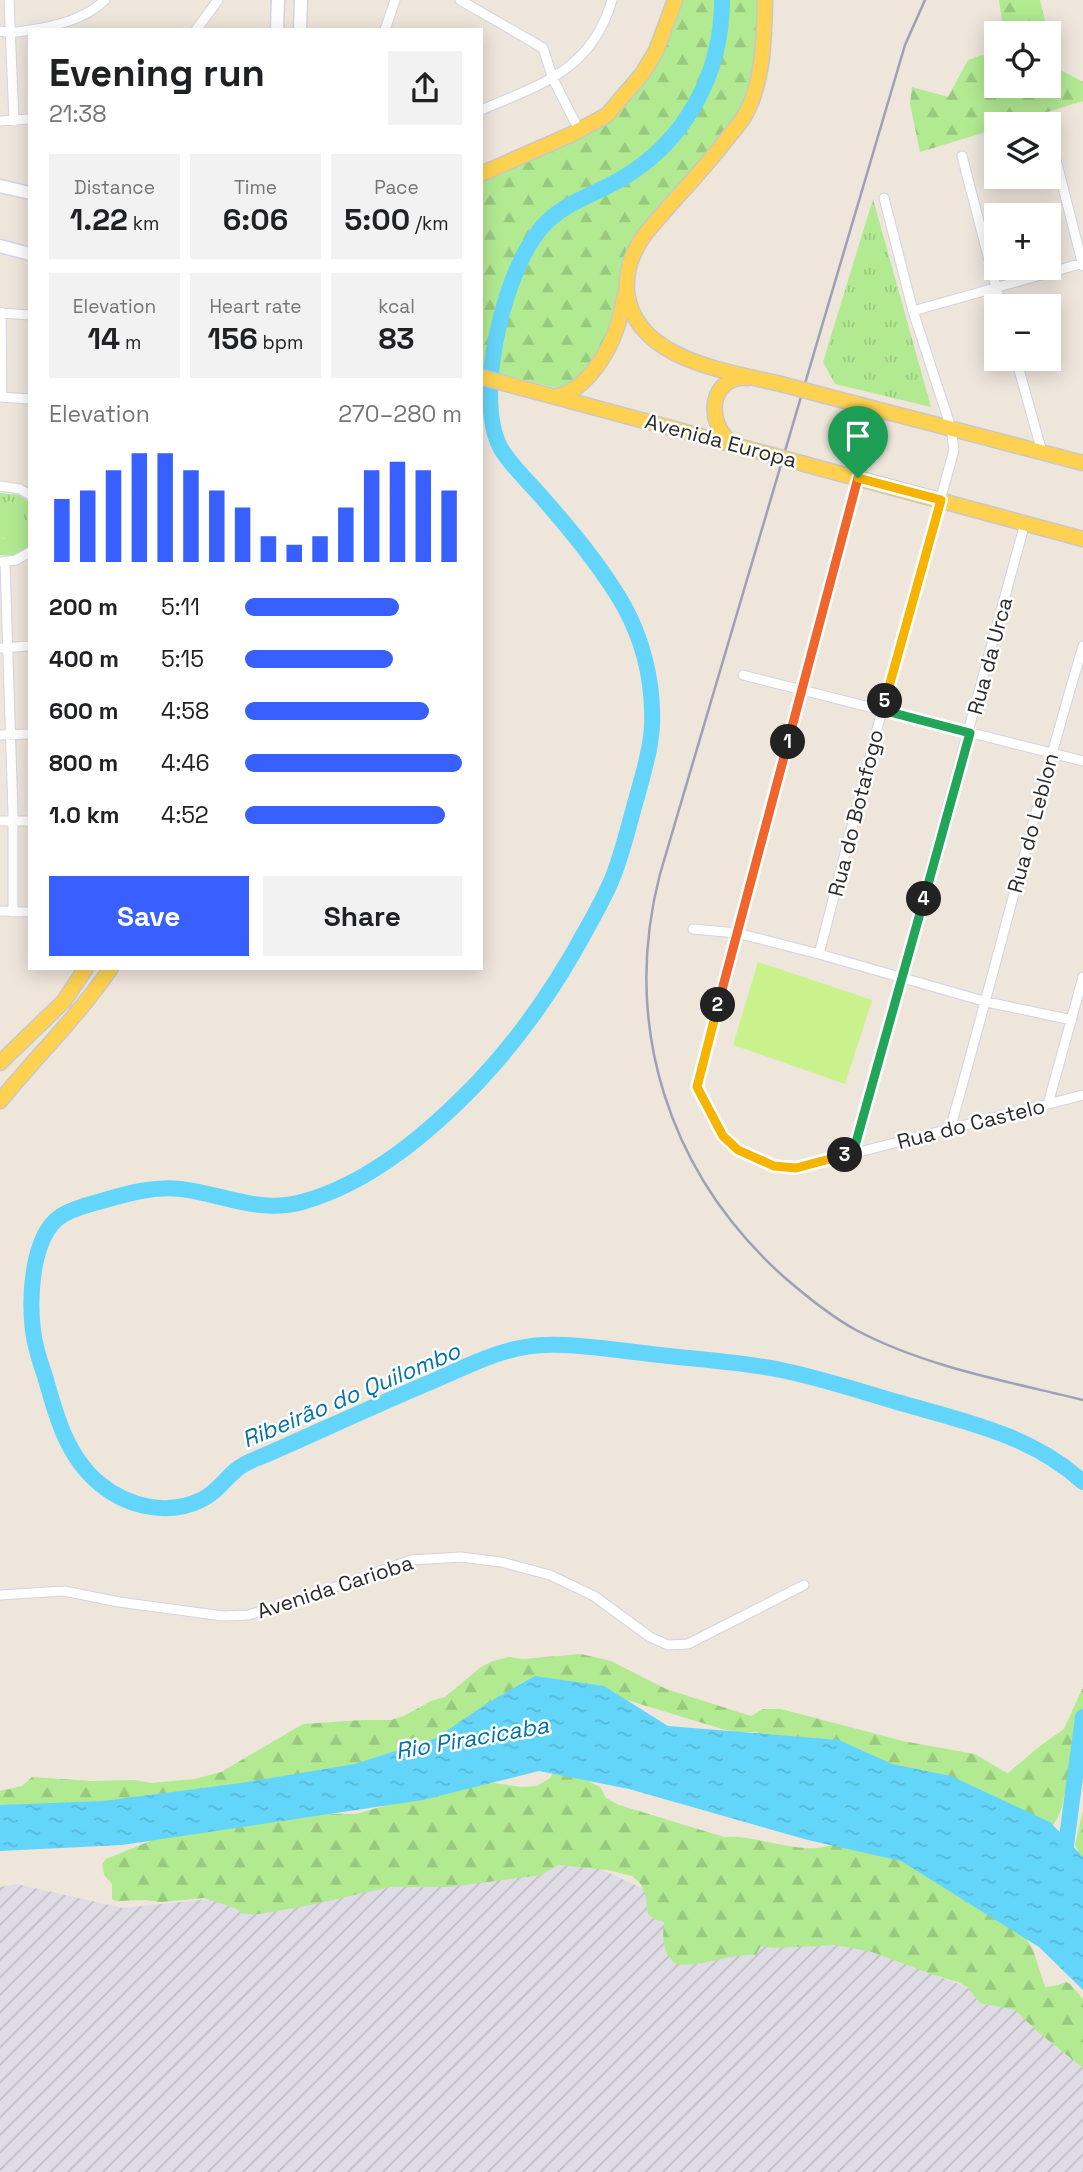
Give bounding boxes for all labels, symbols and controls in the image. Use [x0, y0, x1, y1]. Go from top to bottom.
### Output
map controls [984, 21, 1061, 371]
button: locate [984, 21, 1061, 98]
text: Evening run [49, 49, 265, 97]
button: share [388, 51, 462, 125]
text: 21:38 [49, 99, 107, 129]
button: layers [984, 112, 1061, 189]
text: Distance [74, 175, 155, 200]
text: Time [234, 175, 277, 200]
text: Pace [374, 175, 419, 200]
text: 1.22 [70, 200, 128, 239]
text: 6:06 [223, 200, 288, 239]
text: 5:00 [344, 200, 410, 239]
button: + [984, 203, 1061, 280]
text: km [128, 211, 159, 236]
text: /km [410, 211, 449, 236]
text: Elevation [73, 294, 156, 319]
text: Heart rate [209, 294, 302, 319]
text: kcal [378, 294, 415, 319]
button: − [984, 294, 1061, 371]
text: 14 [88, 319, 120, 358]
text: 156 [208, 319, 258, 358]
text: 83 [378, 319, 415, 358]
text: m [120, 330, 141, 355]
text: bpm [258, 330, 303, 355]
text: Elevation [49, 399, 150, 429]
text: 270–280 m [338, 399, 462, 429]
pin [828, 406, 888, 478]
street label: Avenida Europa [642, 407, 800, 474]
icon: arrive [839, 417, 877, 455]
text: 200 m [49, 592, 118, 622]
text: 5:11 [161, 592, 200, 622]
street label: Rua da Urca [961, 594, 1018, 718]
text: 400 m [49, 644, 119, 674]
text: 5:15 [161, 644, 204, 674]
pin: 5 [868, 684, 903, 718]
text: 5 [879, 688, 890, 713]
text: 600 m [49, 696, 119, 726]
text: 4:58 [161, 696, 209, 726]
pin: 1 [770, 724, 806, 760]
street label: Rua do Botafogo [822, 727, 889, 899]
text: 1 [783, 729, 792, 754]
text: 800 m [49, 748, 118, 778]
text: 4:46 [161, 748, 210, 778]
street label: Rua do Leblon [1001, 750, 1064, 896]
text: 1.0 km [49, 800, 119, 830]
text: 4:52 [161, 800, 209, 830]
button: Save [49, 876, 249, 956]
button: Share [263, 876, 462, 956]
pin: 4 [906, 881, 942, 916]
text: 4 [917, 886, 930, 911]
pin: 2 [700, 988, 736, 1023]
text: 2 [712, 992, 723, 1017]
street label: Rua do Castelo [894, 1092, 1048, 1155]
pin: 3 [828, 1138, 862, 1172]
text: 3 [839, 1142, 850, 1167]
water label: Ribeirão do Quilombo [237, 1335, 465, 1455]
street label: Avenida Carioba [253, 1549, 416, 1624]
water label: Rio Piracicaba [393, 1710, 552, 1766]

